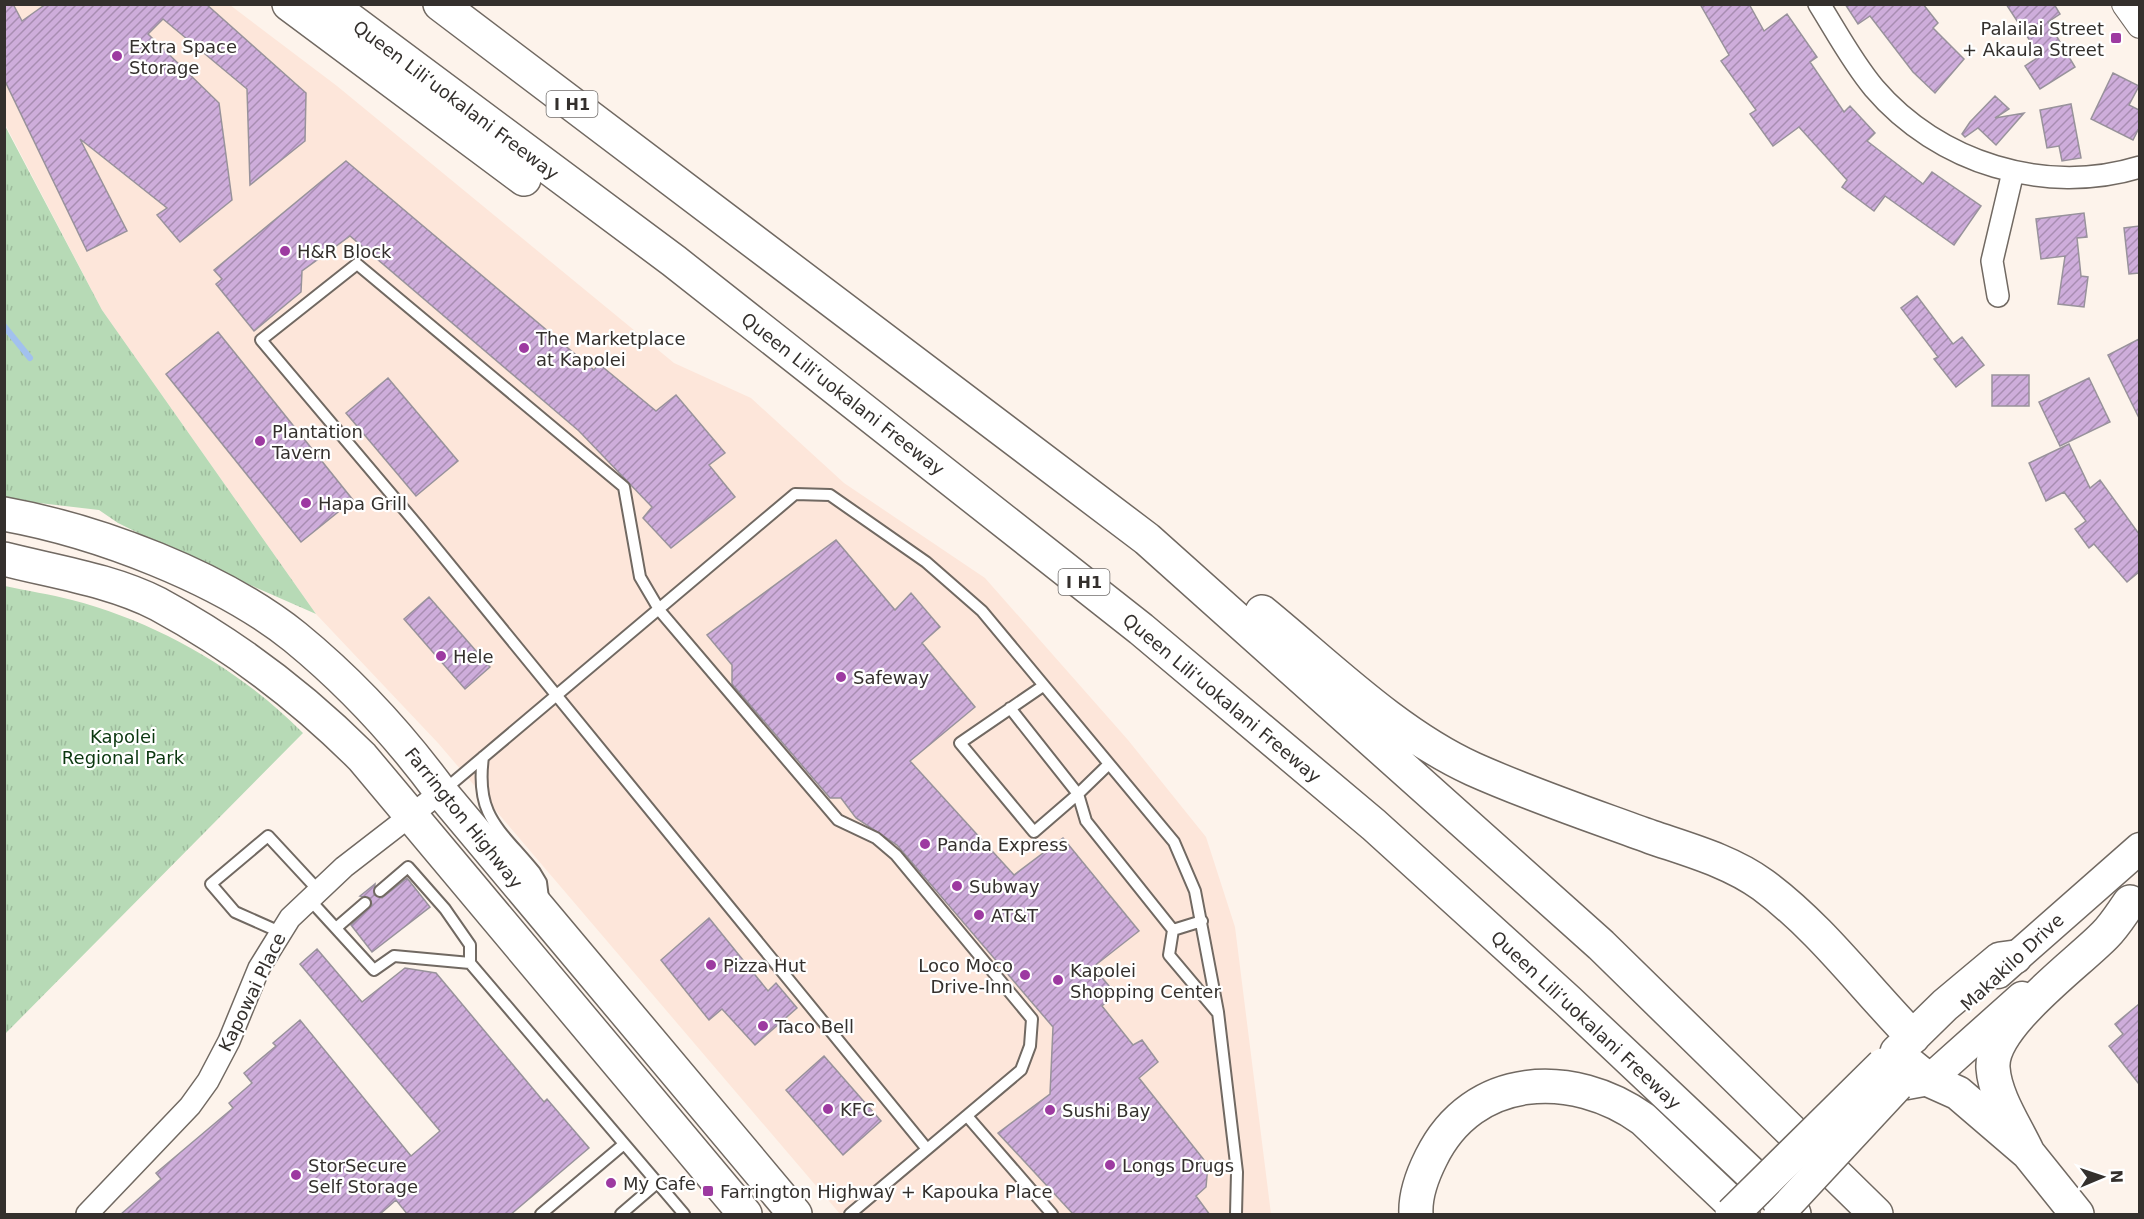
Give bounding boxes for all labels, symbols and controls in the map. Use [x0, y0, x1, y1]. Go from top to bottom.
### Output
street label: Queen Liliʻuokalani Freeway [349, 16, 563, 184]
place label: Palailai Street + Akaula Street [1962, 18, 2104, 60]
marker: Palailai Street + Akaula Street [2109, 31, 2123, 45]
place label: Extra Space Storage [129, 36, 237, 78]
marker: Extra Space Storage [110, 49, 124, 63]
road number: I H1 [546, 91, 598, 117]
place label: H&R Block [297, 241, 392, 262]
marker: H&R Block [278, 244, 292, 258]
street label: Queen Liliʻuokalani Freeway [737, 308, 949, 480]
place label: The Marketplace at Kapolei [535, 328, 686, 370]
marker: The Marketplace at Kapolei [517, 341, 531, 355]
place label: Plantation Tavern [271, 421, 363, 463]
marker: Plantation Tavern [253, 434, 267, 448]
place label: Hapa Grill [318, 493, 407, 514]
marker: Hapa Grill [299, 496, 313, 510]
road number: I H1 [1058, 569, 1110, 595]
street label: Queen Liliʻuokalani Freeway [1119, 609, 1326, 787]
place label: Hele [453, 646, 494, 667]
marker: Hele [434, 649, 448, 663]
place label: Safeway [853, 667, 930, 688]
marker: Safeway [834, 670, 848, 684]
park label: Kapolei Regional Park [62, 726, 185, 768]
street label: Farrington Highway [401, 743, 527, 893]
place label: Panda Express [937, 834, 1068, 855]
marker: Panda Express [918, 837, 932, 851]
place label: Subway [969, 876, 1040, 897]
marker: Subway [950, 879, 964, 893]
place label: AT&T [991, 905, 1039, 926]
marker: AT&T [972, 908, 986, 922]
street label: Makakilo Drive [1956, 909, 2068, 1015]
street label: Queen Liliʻuokalani Freeway [1487, 926, 1686, 1114]
street label: Kapowai Place [214, 929, 290, 1055]
place label: Pizza Hut [723, 955, 806, 976]
place label: Loco Moco Drive-Inn [918, 955, 1013, 997]
marker: Pizza Hut [704, 958, 718, 972]
place label: Kapolei Shopping Center [1070, 960, 1221, 1002]
marker: Loco Moco Drive-Inn [1018, 968, 1032, 982]
marker: Kapolei Shopping Center [1051, 973, 1065, 987]
place label: Taco Bell [774, 1016, 854, 1037]
marker: Taco Bell [756, 1019, 770, 1033]
place label: KFC [840, 1099, 875, 1120]
place label: Sushi Bay [1062, 1100, 1151, 1121]
marker: KFC [821, 1102, 835, 1116]
marker: Sushi Bay [1043, 1103, 1057, 1117]
north arrow [2072, 1147, 2132, 1207]
place label: StorSecure Self Storage [308, 1155, 418, 1197]
place label: Longs Drugs [1122, 1155, 1234, 1176]
marker: Longs Drugs [1103, 1158, 1117, 1172]
marker: StorSecure Self Storage [289, 1168, 303, 1182]
text: N [2107, 1169, 2126, 1184]
place label: My Cafe [623, 1173, 696, 1194]
marker: My Cafe [604, 1176, 618, 1190]
place label: Farrington Highway + Kapouka Place [720, 1181, 1053, 1202]
marker: Farrington Highway + Kapouka Place [701, 1184, 715, 1198]

